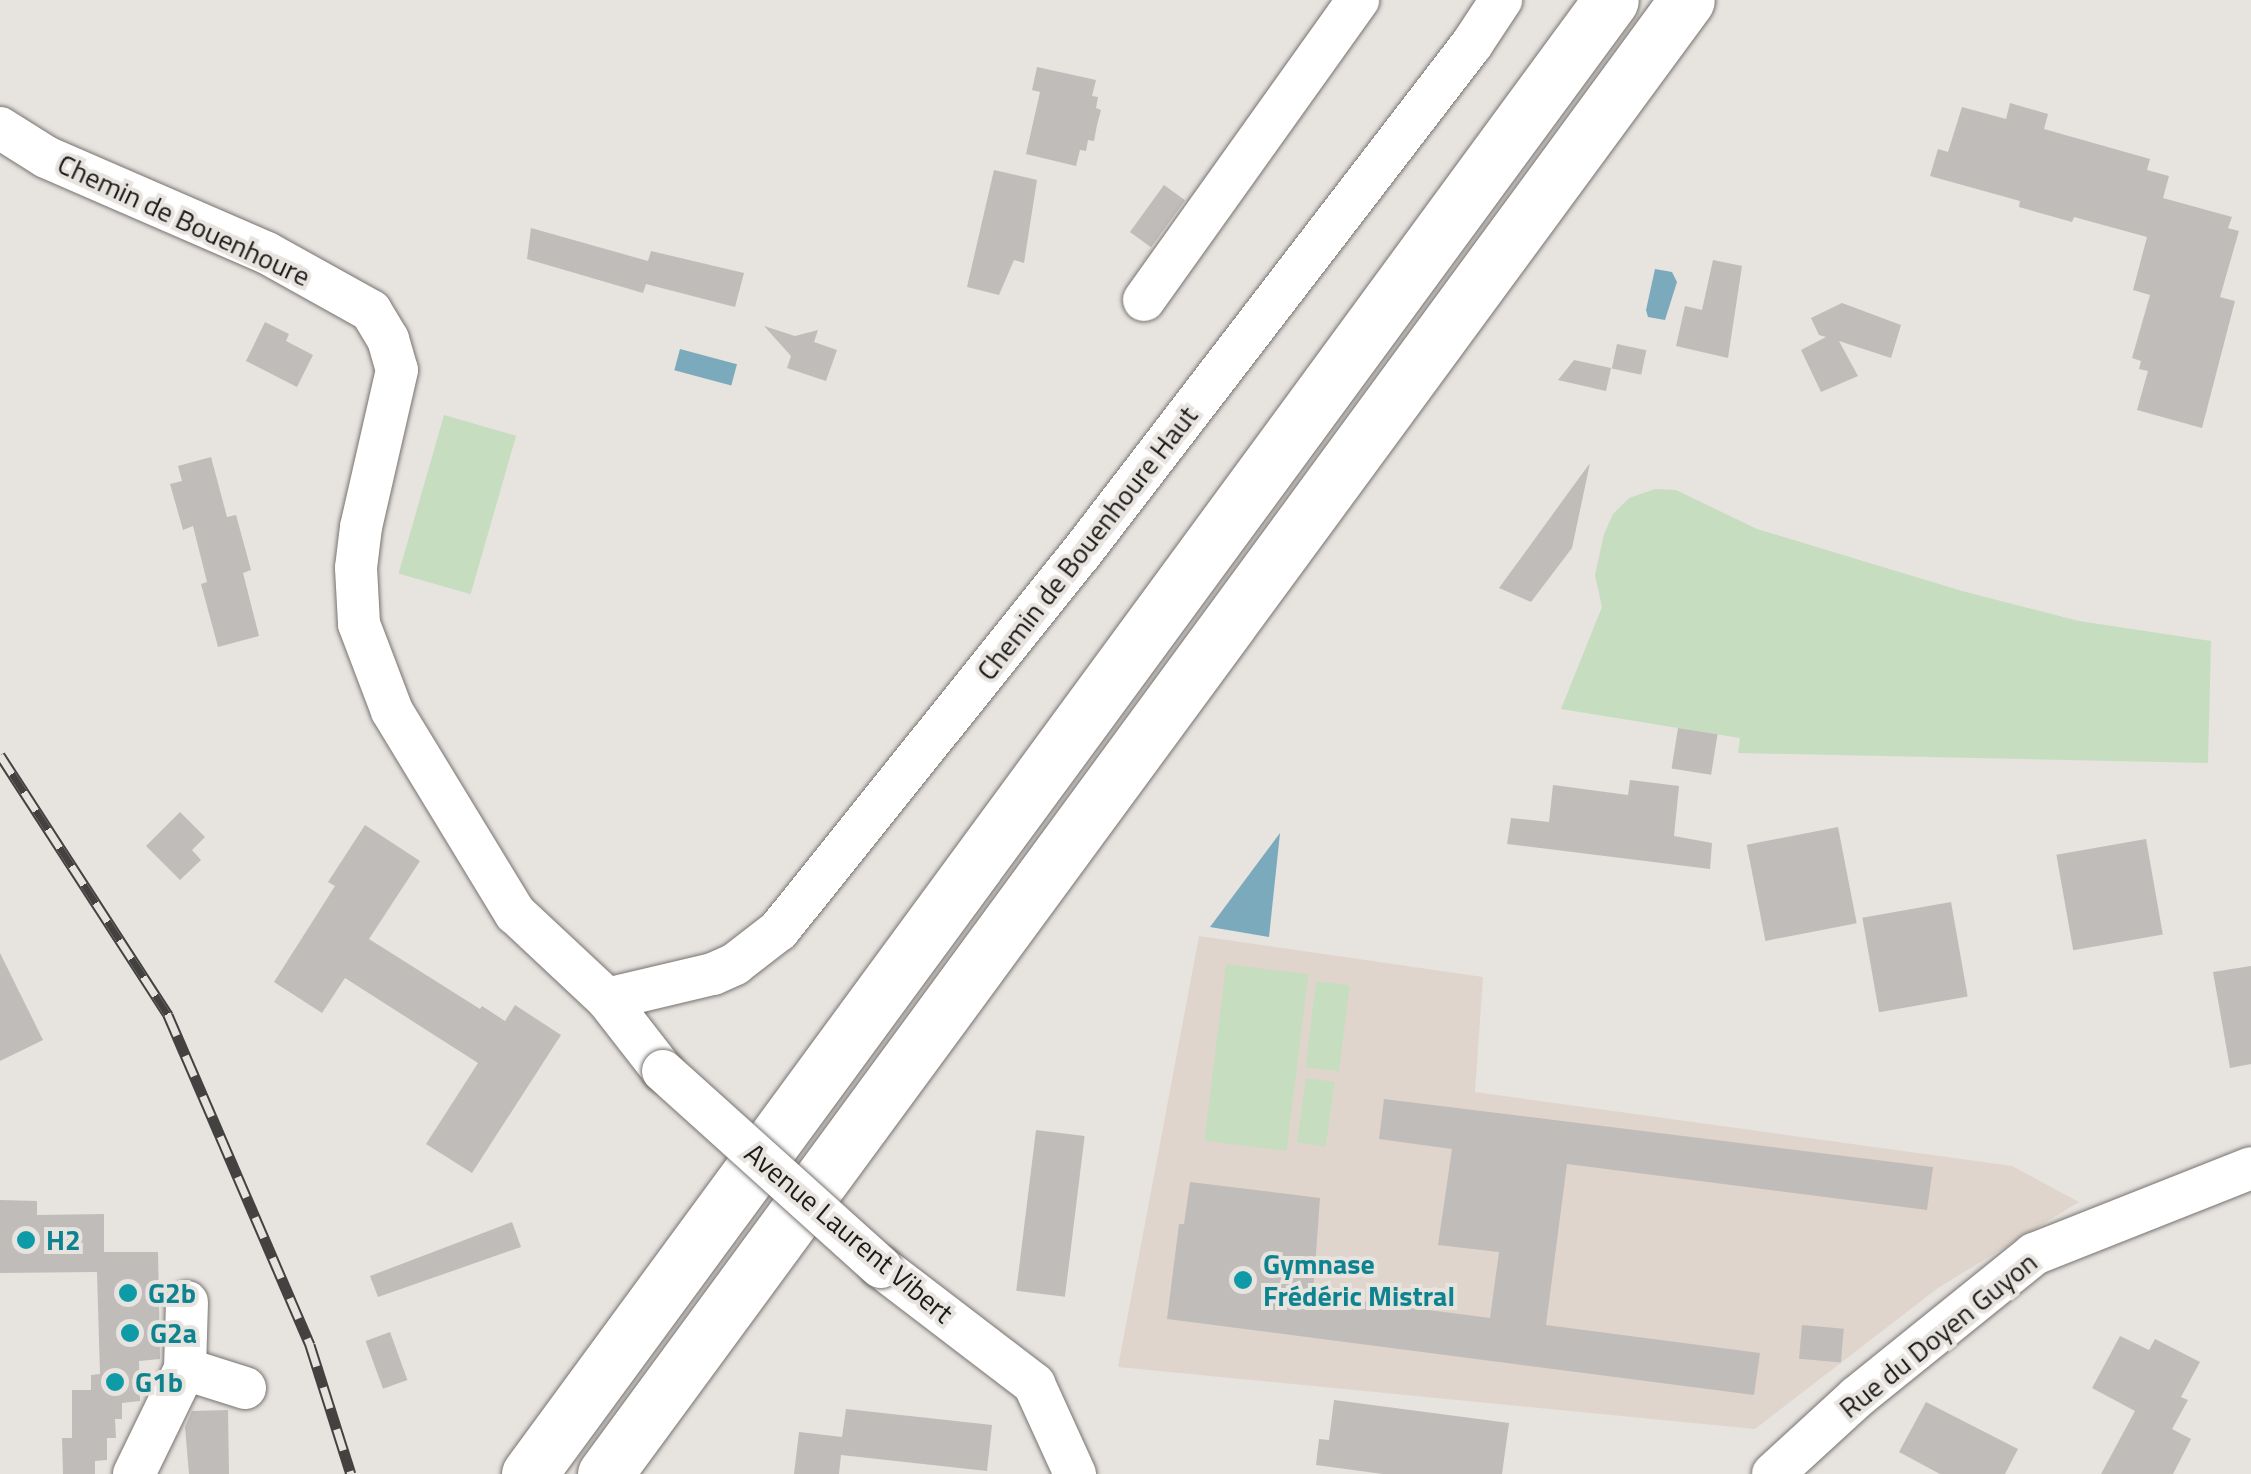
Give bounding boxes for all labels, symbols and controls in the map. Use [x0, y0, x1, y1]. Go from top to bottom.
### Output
street label: Chemin de Bouenhoure [52, 147, 316, 293]
street label: Chemin de Bouenhoure Haut [970, 399, 1204, 687]
street label: Avenue Laurent Vibert [738, 1136, 960, 1330]
place label: H2 [46, 1223, 81, 1257]
marker: H2 [15, 1229, 37, 1251]
street label: Rue du Doyen Guyon [1832, 1245, 2044, 1425]
place label: Gymnase Frédéric Mistral [1263, 1247, 1455, 1313]
marker: Gymnase Frédéric Mistral [1232, 1269, 1254, 1291]
place label: G2b [148, 1276, 196, 1310]
marker: G2b [117, 1282, 139, 1304]
place label: G2a [150, 1316, 197, 1350]
marker: G2a [119, 1322, 141, 1344]
place label: G1b [135, 1365, 183, 1399]
marker: G1b [104, 1371, 126, 1393]

